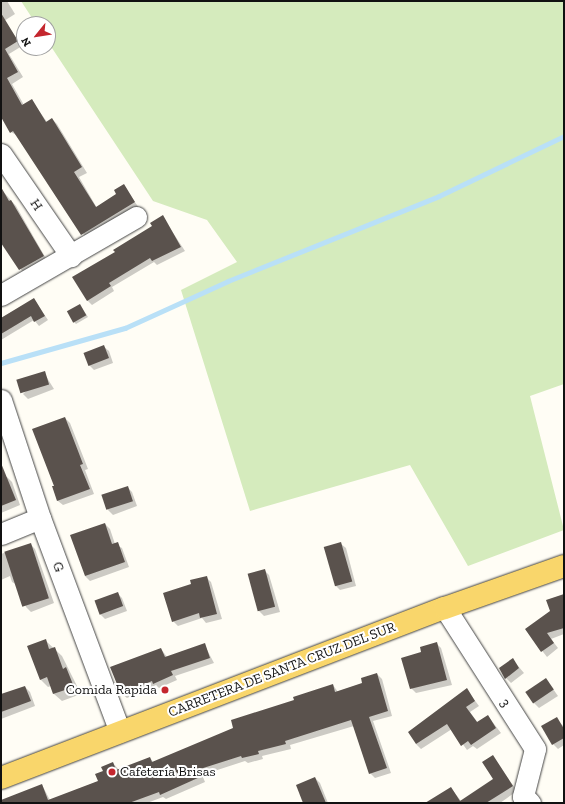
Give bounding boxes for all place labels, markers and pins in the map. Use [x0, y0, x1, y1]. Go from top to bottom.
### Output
place label: Comida Rapida [66, 682, 157, 698]
marker: Comida Rapida [160, 685, 170, 695]
place label: Cafetería Brisas [120, 764, 216, 780]
marker: Cafetería Brisas [107, 767, 117, 777]

